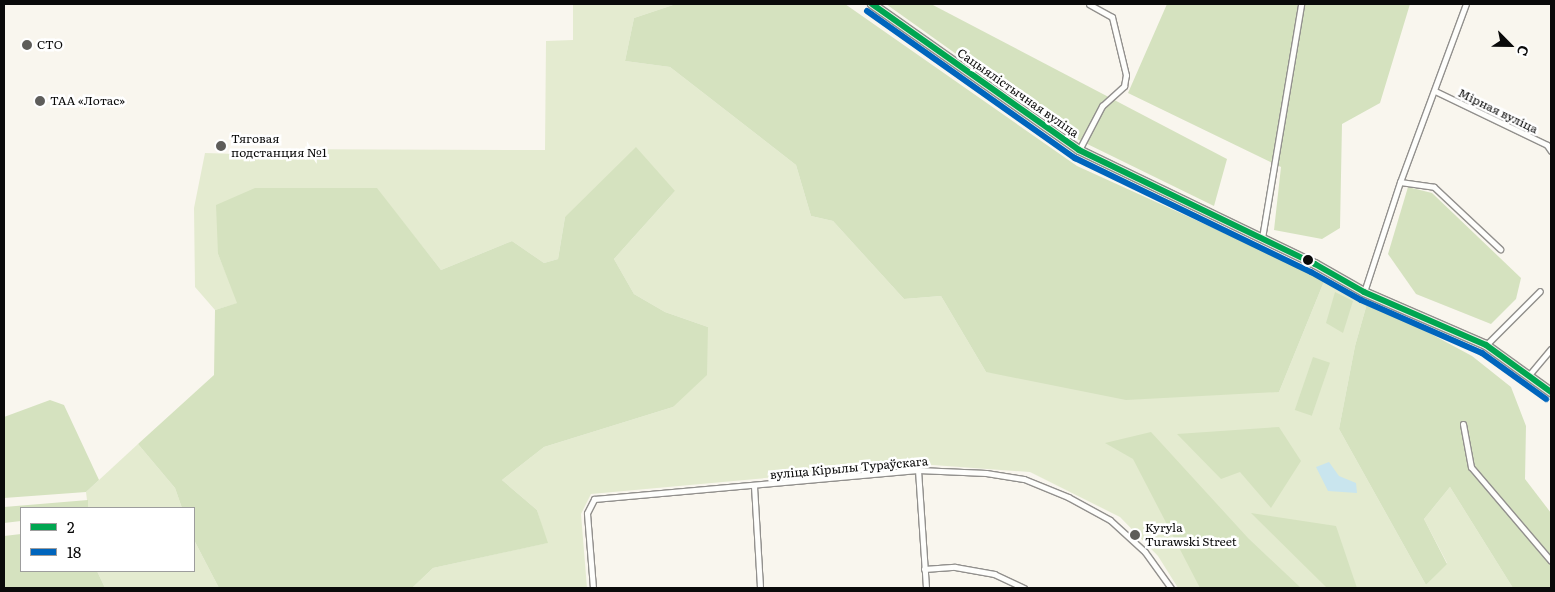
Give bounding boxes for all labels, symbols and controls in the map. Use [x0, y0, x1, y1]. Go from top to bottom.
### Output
north arrow [1485, 20, 1535, 70]
place label: СТО [37, 38, 63, 52]
marker: СТО [21, 39, 33, 51]
text: С [1513, 42, 1535, 59]
street label: Сацыялістычная вуліца [954, 45, 1082, 141]
street label: Мірная вуліца [1456, 85, 1540, 137]
place label: ТАА «Лотас» [50, 94, 125, 108]
marker: ТАА «Лотас» [34, 95, 46, 107]
place label: Тяговая подстанция №1 [231, 132, 327, 160]
marker: Тяговая подстанция №1 [215, 140, 227, 152]
unlabelled marker [1303, 255, 1313, 265]
street label: вуліца Кірылы Тураўскага [769, 454, 929, 482]
legend [20, 507, 195, 572]
text: 2 [67, 515, 75, 538]
place label: Kyryla Turawski Street [1145, 521, 1237, 549]
marker: Kyryla Turawski Street [1129, 529, 1141, 541]
text: 18 [67, 540, 81, 563]

